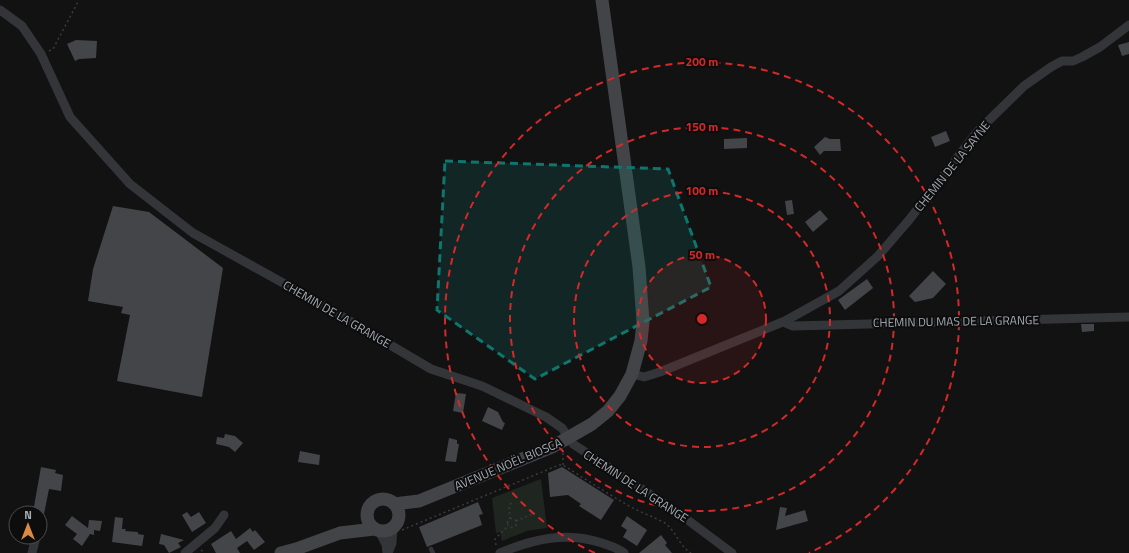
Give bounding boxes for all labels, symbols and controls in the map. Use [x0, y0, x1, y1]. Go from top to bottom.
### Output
text: 200 m [686, 52, 718, 71]
street label: CHEMIN DE LA SAYNE [909, 116, 995, 215]
text: 150 m [686, 117, 718, 136]
text: 100 m [686, 181, 718, 200]
text: 50 m [689, 245, 715, 264]
street label: CHEMIN DE LA GRANGE [280, 275, 395, 353]
street label: CHEMIN DU MAS DE LA GRANGE [873, 310, 1040, 332]
centre of rings [695, 312, 709, 326]
street label: AVENUE NOËL BIOSCA [451, 433, 565, 495]
street label: CHEMIN DE LA GRANGE [580, 445, 692, 527]
north arrow [8, 505, 48, 545]
text: N [24, 507, 32, 523]

